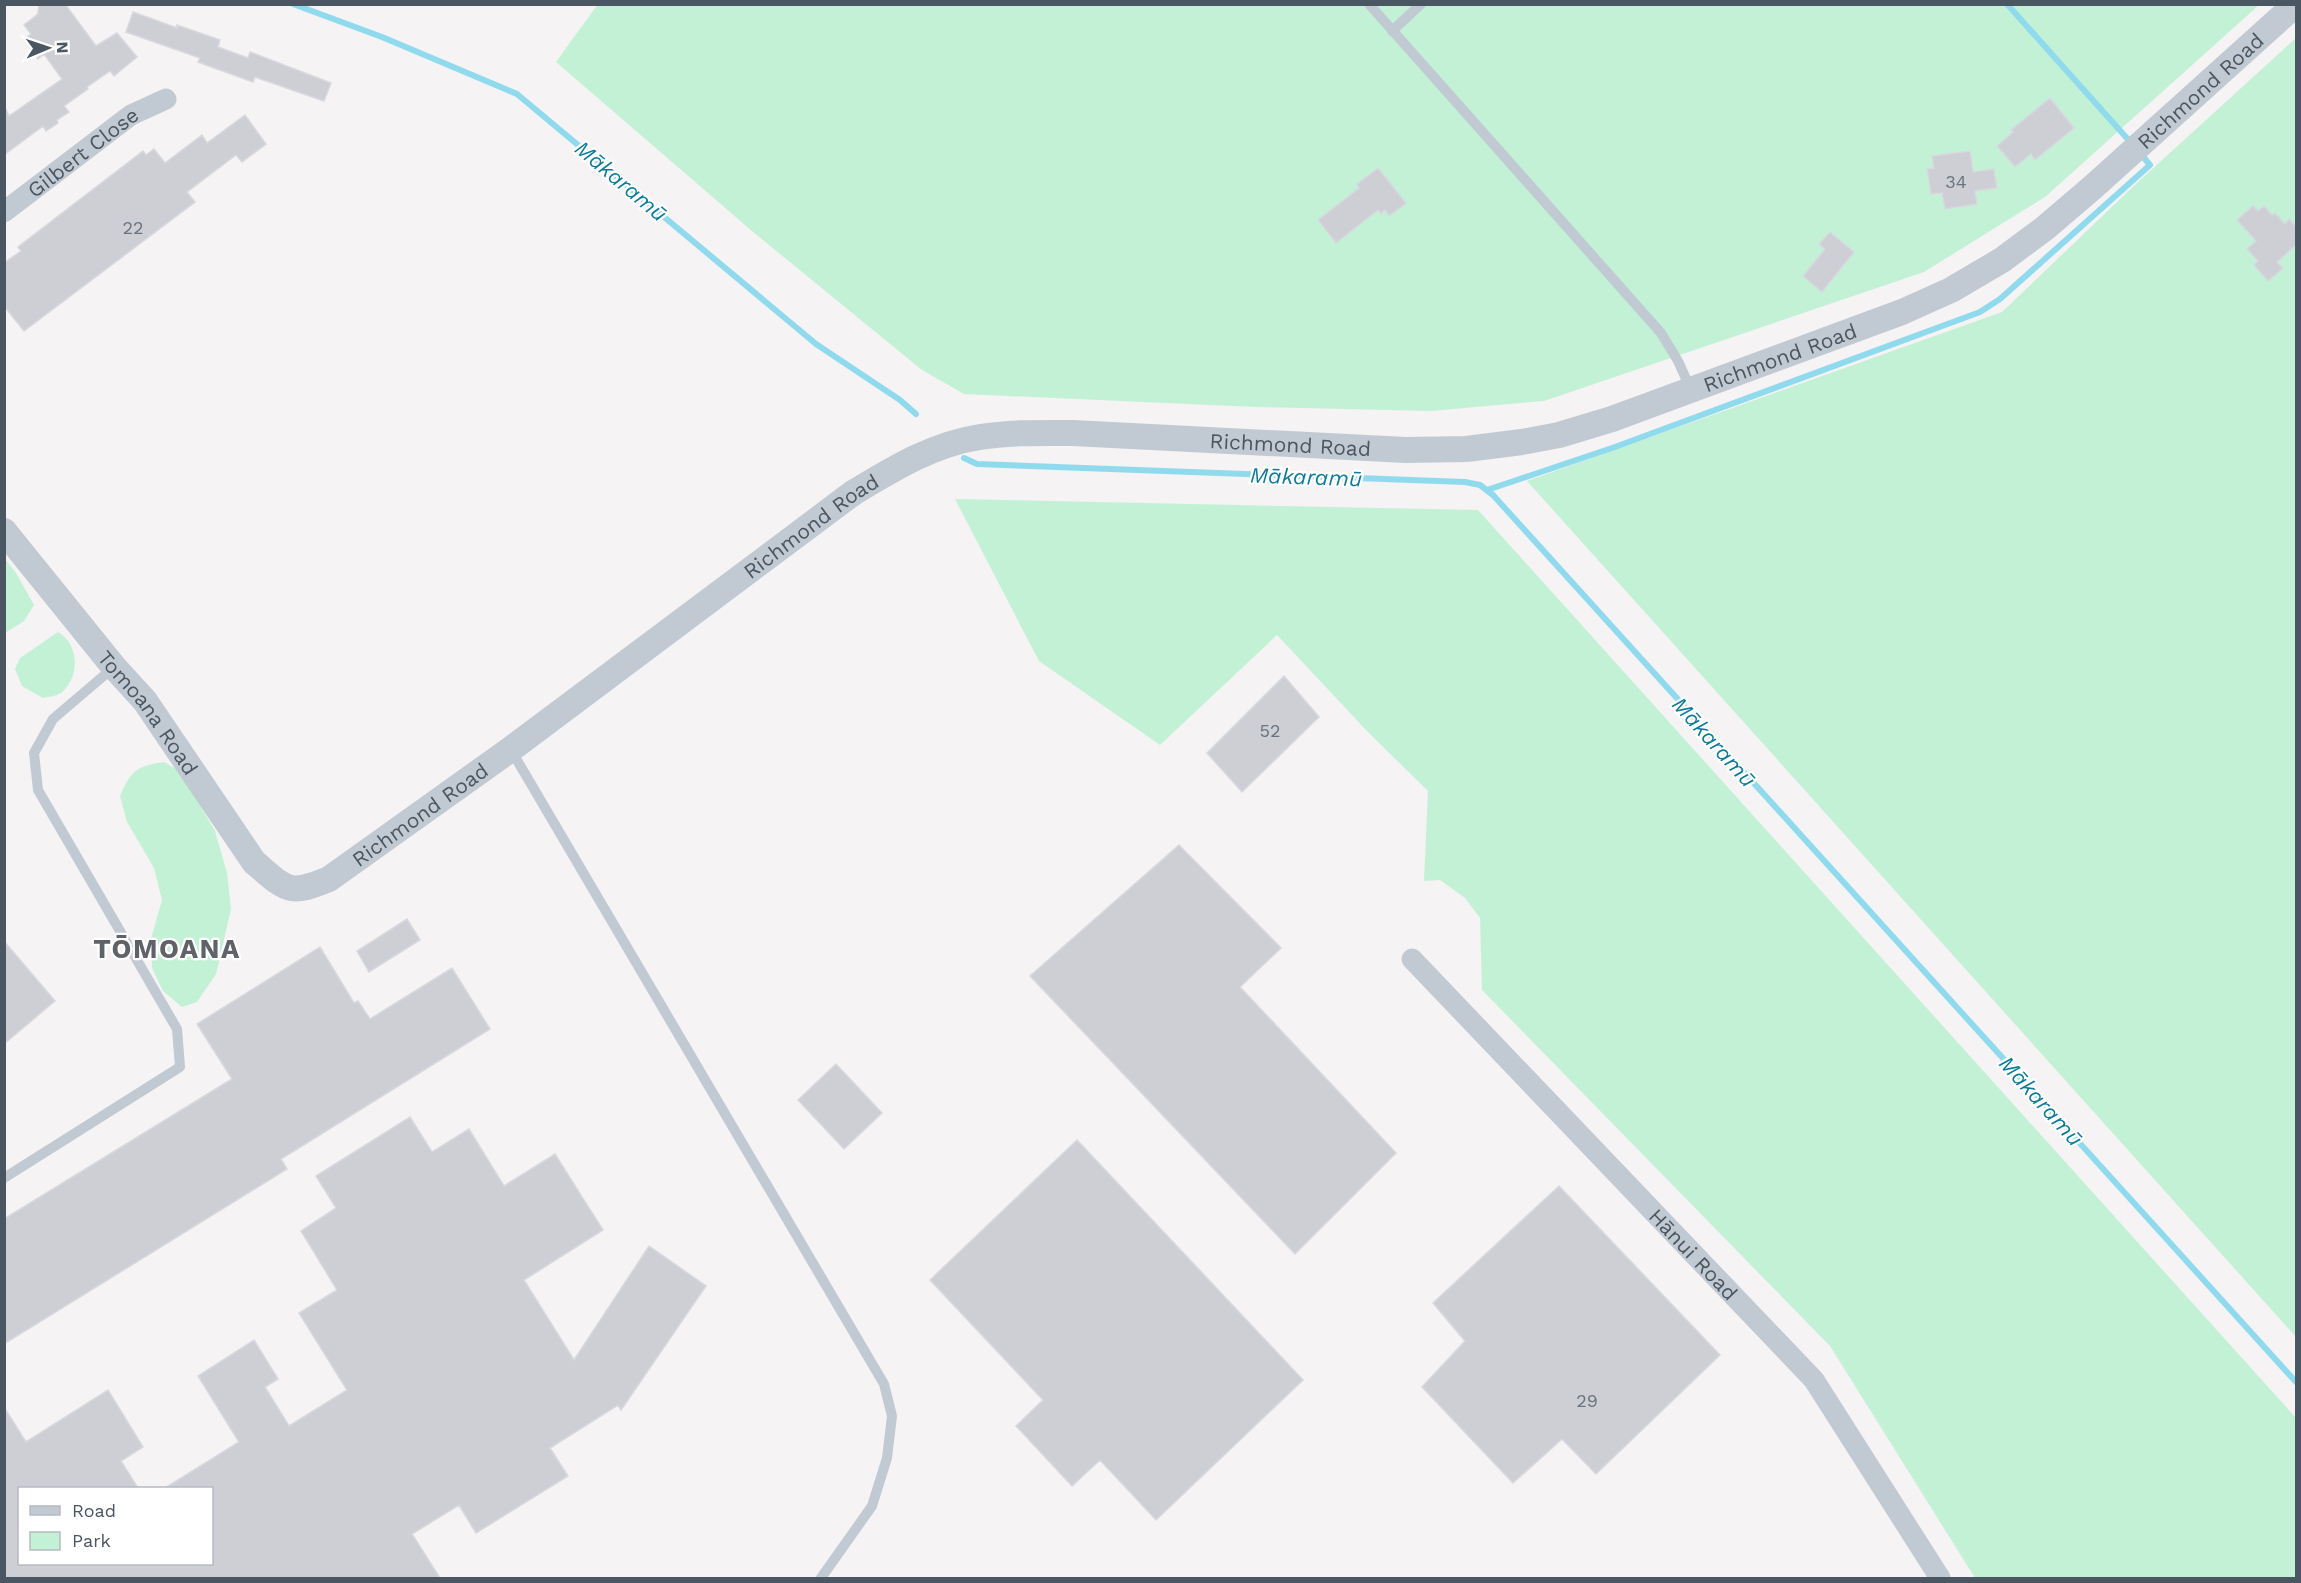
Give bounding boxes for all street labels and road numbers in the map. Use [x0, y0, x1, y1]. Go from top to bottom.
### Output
street label: Richmond Road [2132, 27, 2268, 154]
street label: Gilbert Close [22, 102, 143, 202]
street label: Richmond Road [1700, 317, 1860, 397]
street label: Richmond Road [1209, 427, 1372, 461]
street label: Richmond Road [738, 468, 883, 583]
street label: Tomoana Road [93, 645, 204, 779]
street label: Richmond Road [347, 757, 493, 871]
street label: Hānui Road [1644, 1203, 1743, 1305]

